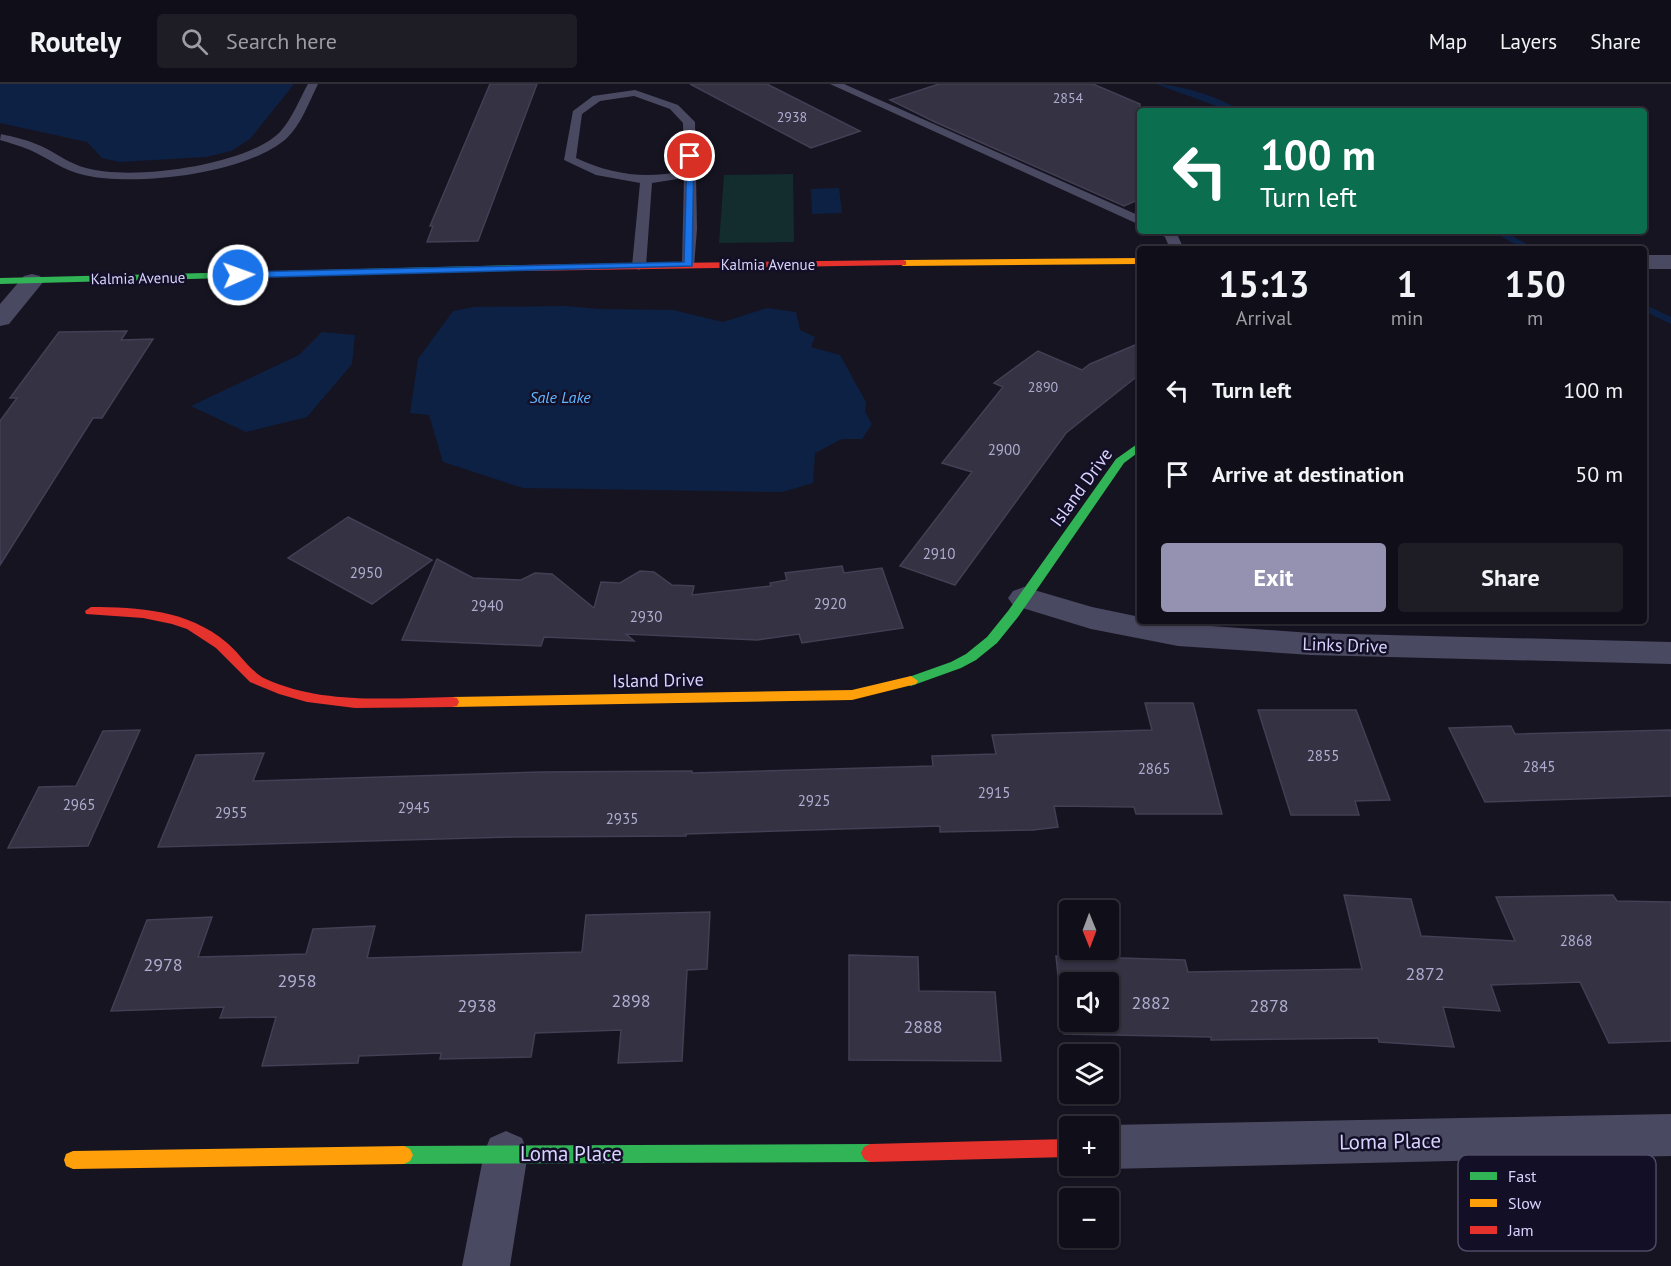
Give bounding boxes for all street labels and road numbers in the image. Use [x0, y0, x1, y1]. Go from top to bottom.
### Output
street label: Kalmia Avenue [721, 255, 815, 274]
street label: Kalmia Avenue [91, 268, 185, 288]
street label: Island Drive [1045, 443, 1117, 531]
street label: Links Drive [1302, 632, 1388, 658]
street label: Island Drive [612, 668, 704, 692]
street label: Loma Place [1339, 1127, 1441, 1155]
street label: Loma Place [520, 1140, 622, 1167]

